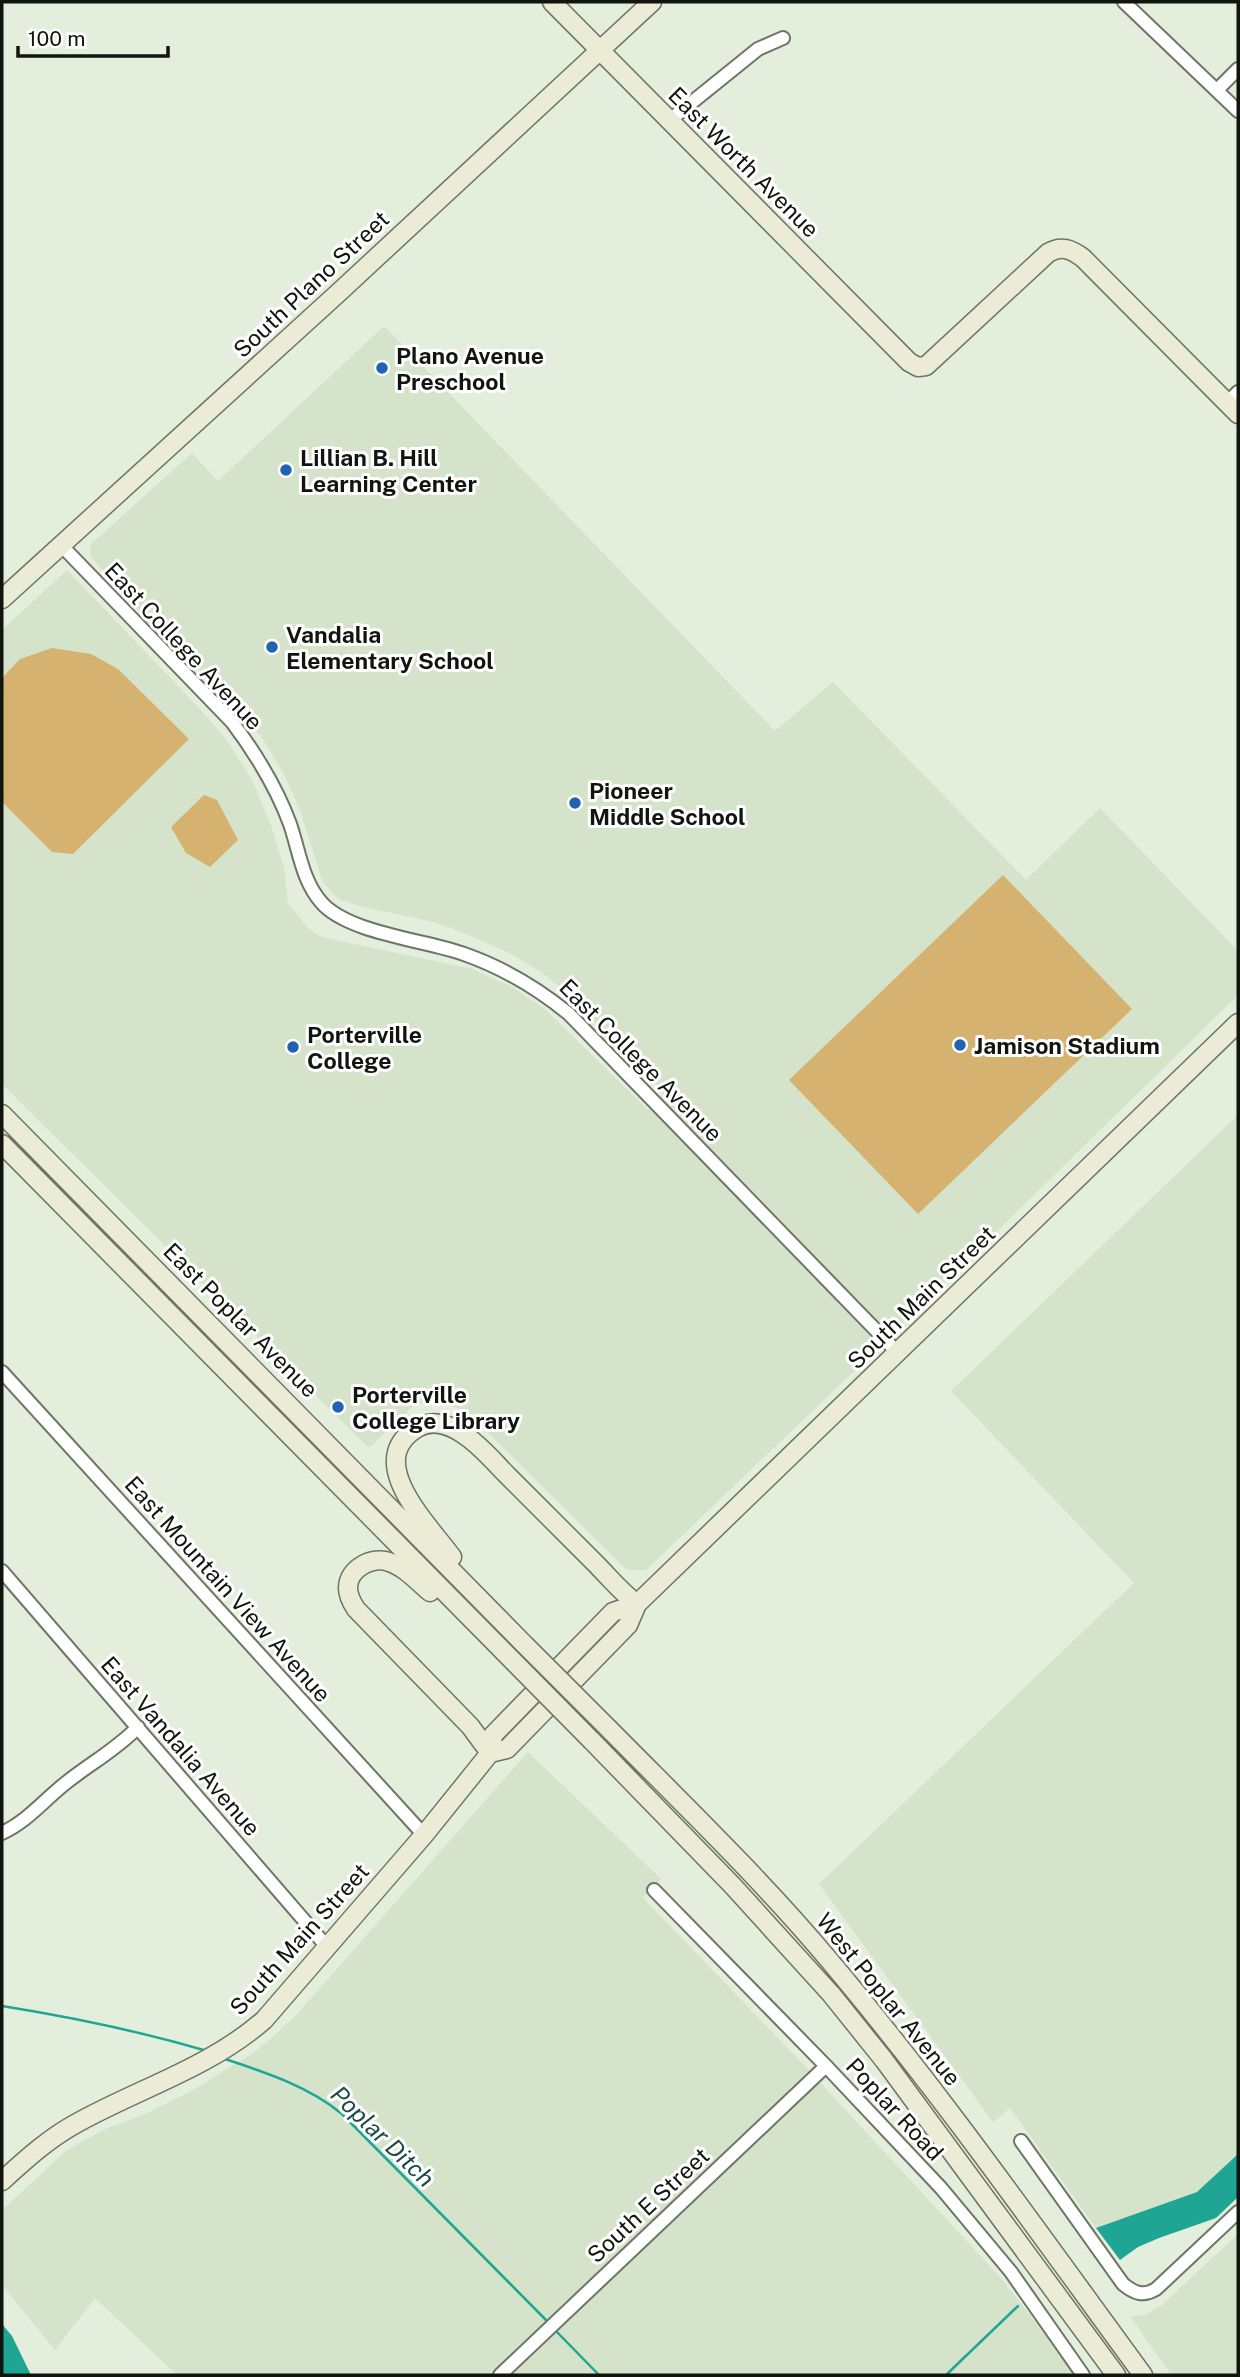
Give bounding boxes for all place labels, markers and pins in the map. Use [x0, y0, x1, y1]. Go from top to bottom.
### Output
place label: Plano Avenue Preschool [396, 342, 544, 395]
marker: Plano Avenue Preschool [374, 360, 390, 376]
place label: Lillian B. Hill Learning Center [300, 444, 477, 497]
marker: Lillian B. Hill Learning Center [278, 462, 294, 478]
place label: Vandalia Elementary School [286, 621, 494, 674]
marker: Vandalia Elementary School [264, 639, 280, 655]
place label: Pioneer Middle School [589, 777, 746, 830]
marker: Pioneer Middle School [567, 795, 583, 811]
place label: Porterville College [307, 1021, 422, 1074]
place label: Jamison Stadium [974, 1032, 1160, 1059]
marker: Jamison Stadium [952, 1037, 968, 1053]
marker: Porterville College [285, 1039, 301, 1055]
place label: Porterville College Library [352, 1381, 520, 1434]
marker: Porterville College Library [330, 1399, 346, 1415]

